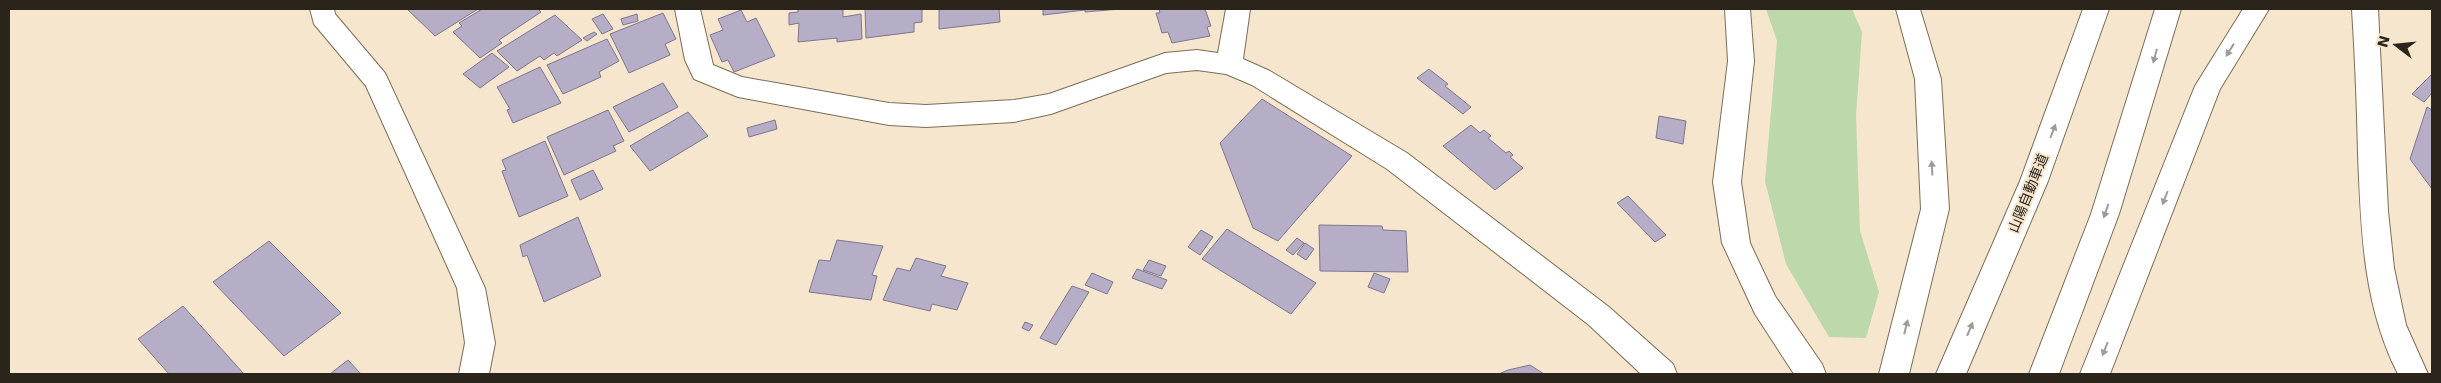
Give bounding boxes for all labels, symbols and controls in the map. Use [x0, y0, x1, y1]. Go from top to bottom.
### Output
north arrow [2371, 20, 2421, 70]
text: N [2374, 34, 2393, 49]
one-way arrow [2226, 44, 2235, 57]
one-way arrow [2151, 48, 2159, 63]
one-way arrow [2049, 123, 2057, 138]
street label: 山陽自動車道 [2005, 151, 2051, 235]
one-way arrow [1928, 160, 1936, 176]
one-way arrow [2161, 191, 2169, 206]
one-way arrow [2102, 203, 2109, 218]
one-way arrow [1902, 319, 1910, 334]
one-way arrow [1967, 322, 1975, 336]
one-way arrow [2101, 342, 2109, 357]

